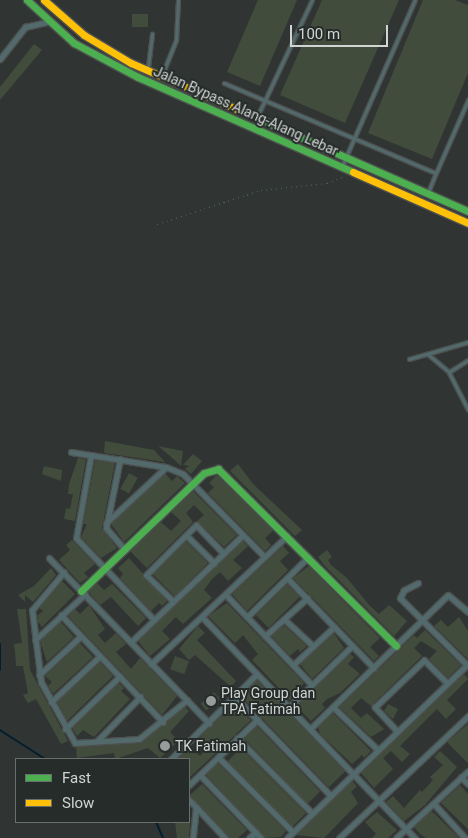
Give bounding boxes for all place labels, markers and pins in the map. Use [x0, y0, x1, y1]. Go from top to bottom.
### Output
place label: Play Group dan TPA Fatimah [221, 685, 315, 718]
marker: Play Group dan TPA Fatimah [205, 695, 217, 707]
place label: TK Fatimah [175, 738, 246, 754]
marker: TK Fatimah [159, 740, 171, 752]

